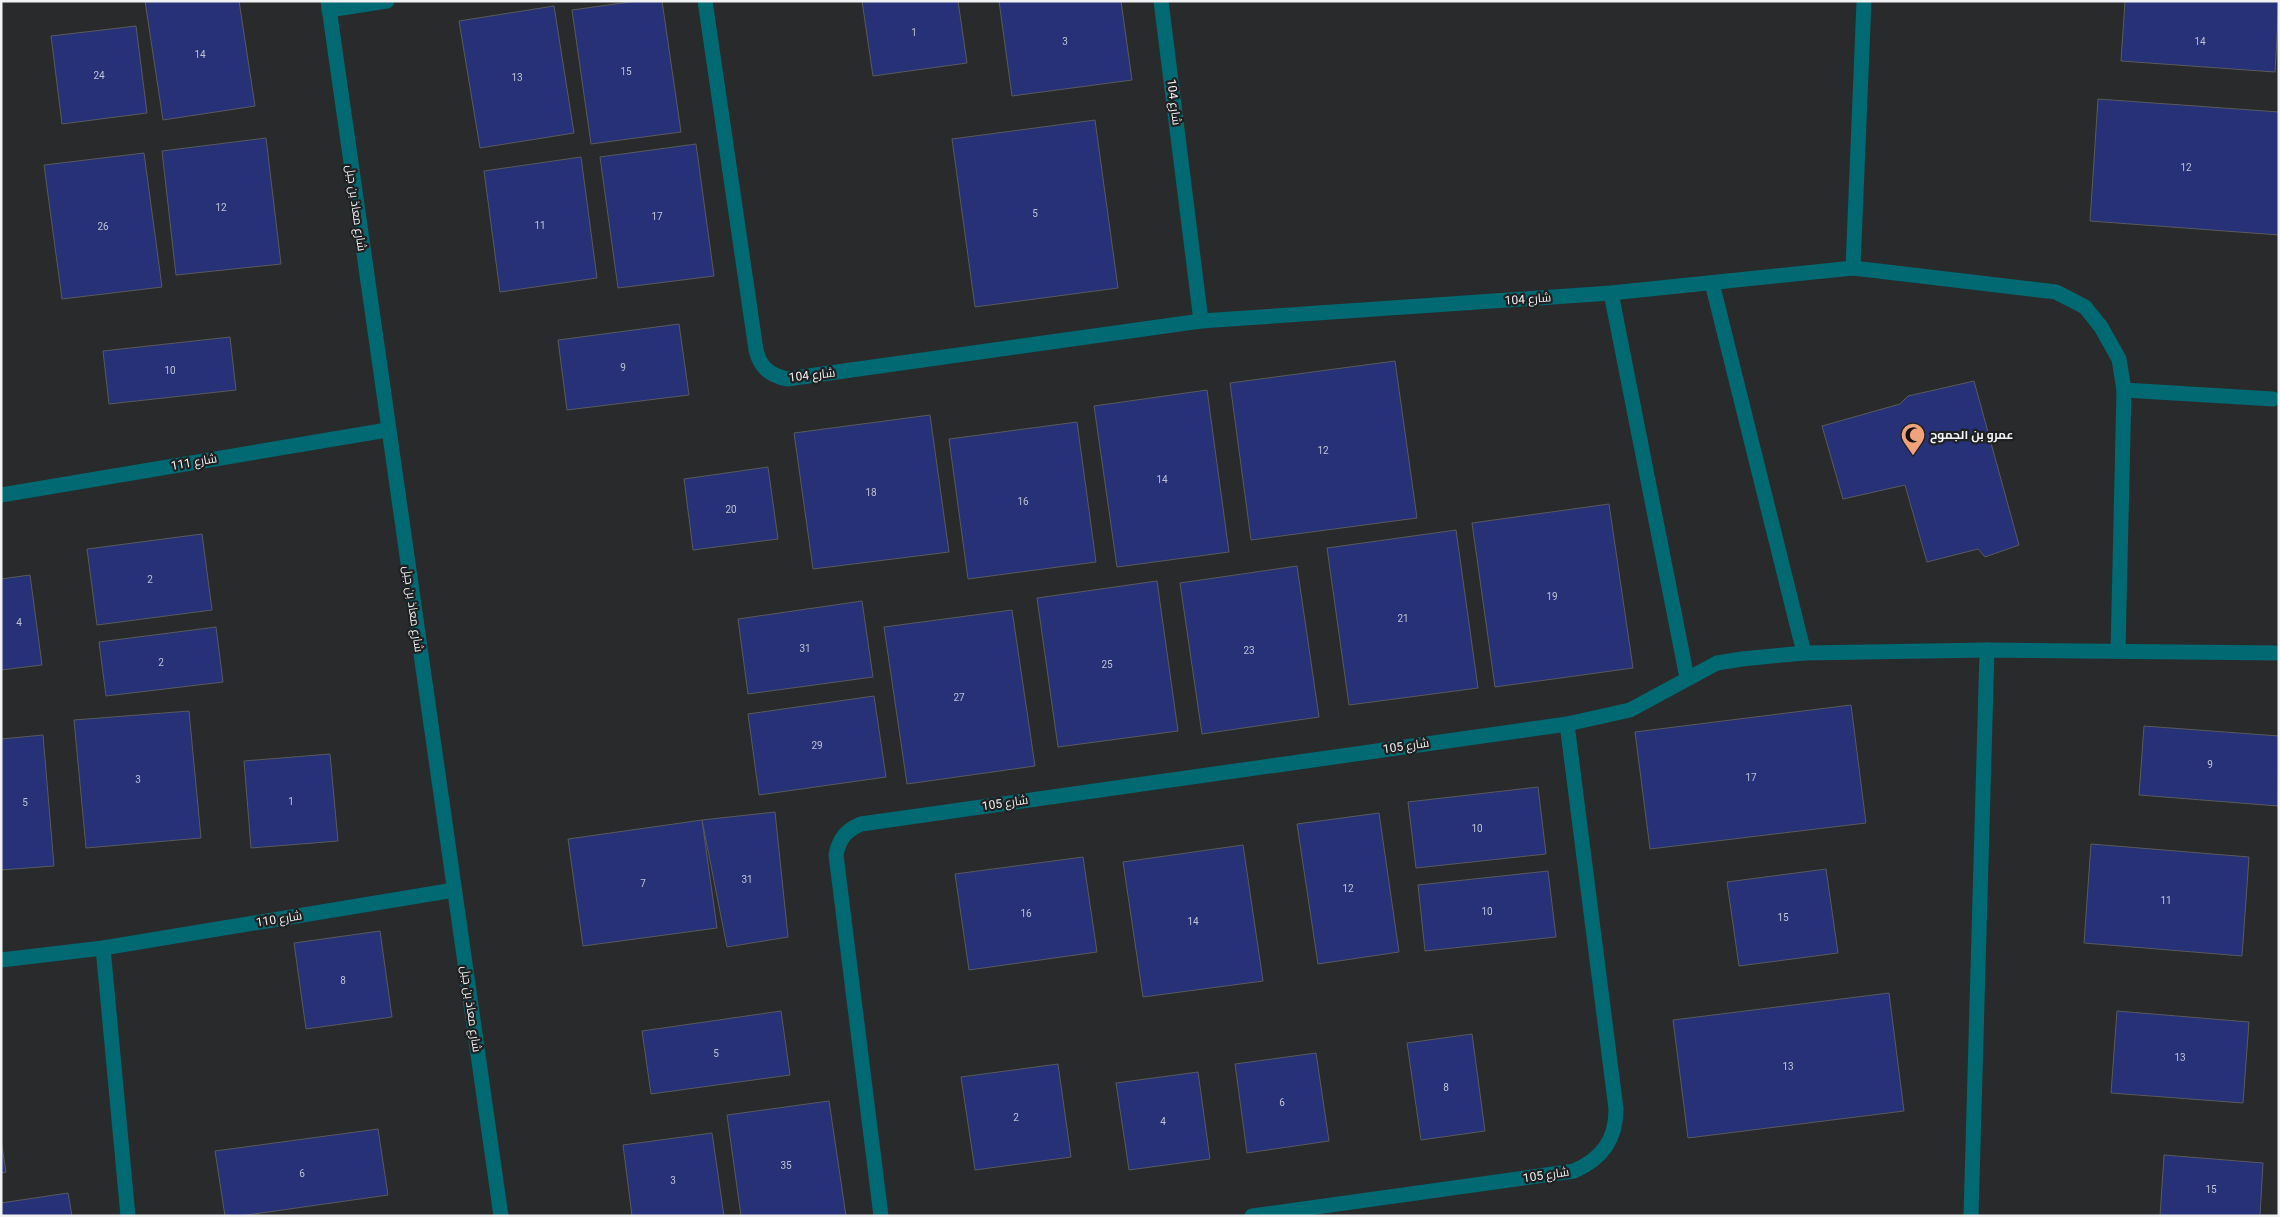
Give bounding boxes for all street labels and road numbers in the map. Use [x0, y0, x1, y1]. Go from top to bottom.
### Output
street label: شارع 104 [1163, 78, 1184, 126]
street label: شارع معاذ بن جبل [342, 164, 369, 252]
street label: شارع 104 [1504, 290, 1552, 309]
street label: شارع 104 [788, 366, 836, 385]
street label: شارع 111 [170, 451, 218, 474]
street label: شارع معاذ بن جبل [399, 565, 426, 653]
street label: شارع 105 [1382, 736, 1430, 757]
street label: شارع 105 [981, 793, 1029, 814]
street label: شارع 110 [255, 908, 303, 931]
street label: شارع معاذ بن جبل [457, 965, 484, 1053]
street label: شارع 105 [1522, 1165, 1570, 1186]

